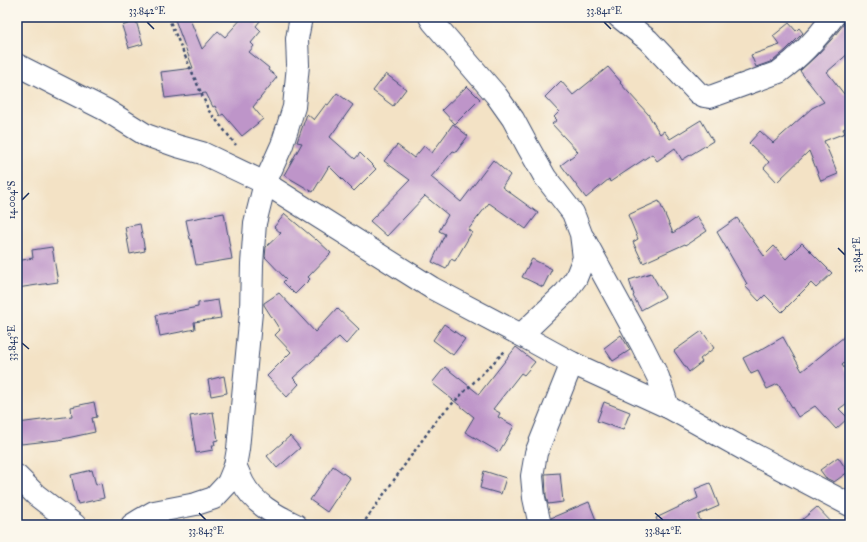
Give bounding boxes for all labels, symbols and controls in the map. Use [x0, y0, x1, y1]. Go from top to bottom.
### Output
text: 33.842°E [129, 5, 165, 17]
text: 33.841°E [586, 5, 622, 17]
text: 14.004°S [6, 181, 18, 219]
text: 33.841°E [851, 237, 863, 273]
text: 33.843°E [6, 325, 18, 361]
text: 33.843°E [188, 525, 224, 537]
text: 33.842°E [645, 525, 681, 537]

